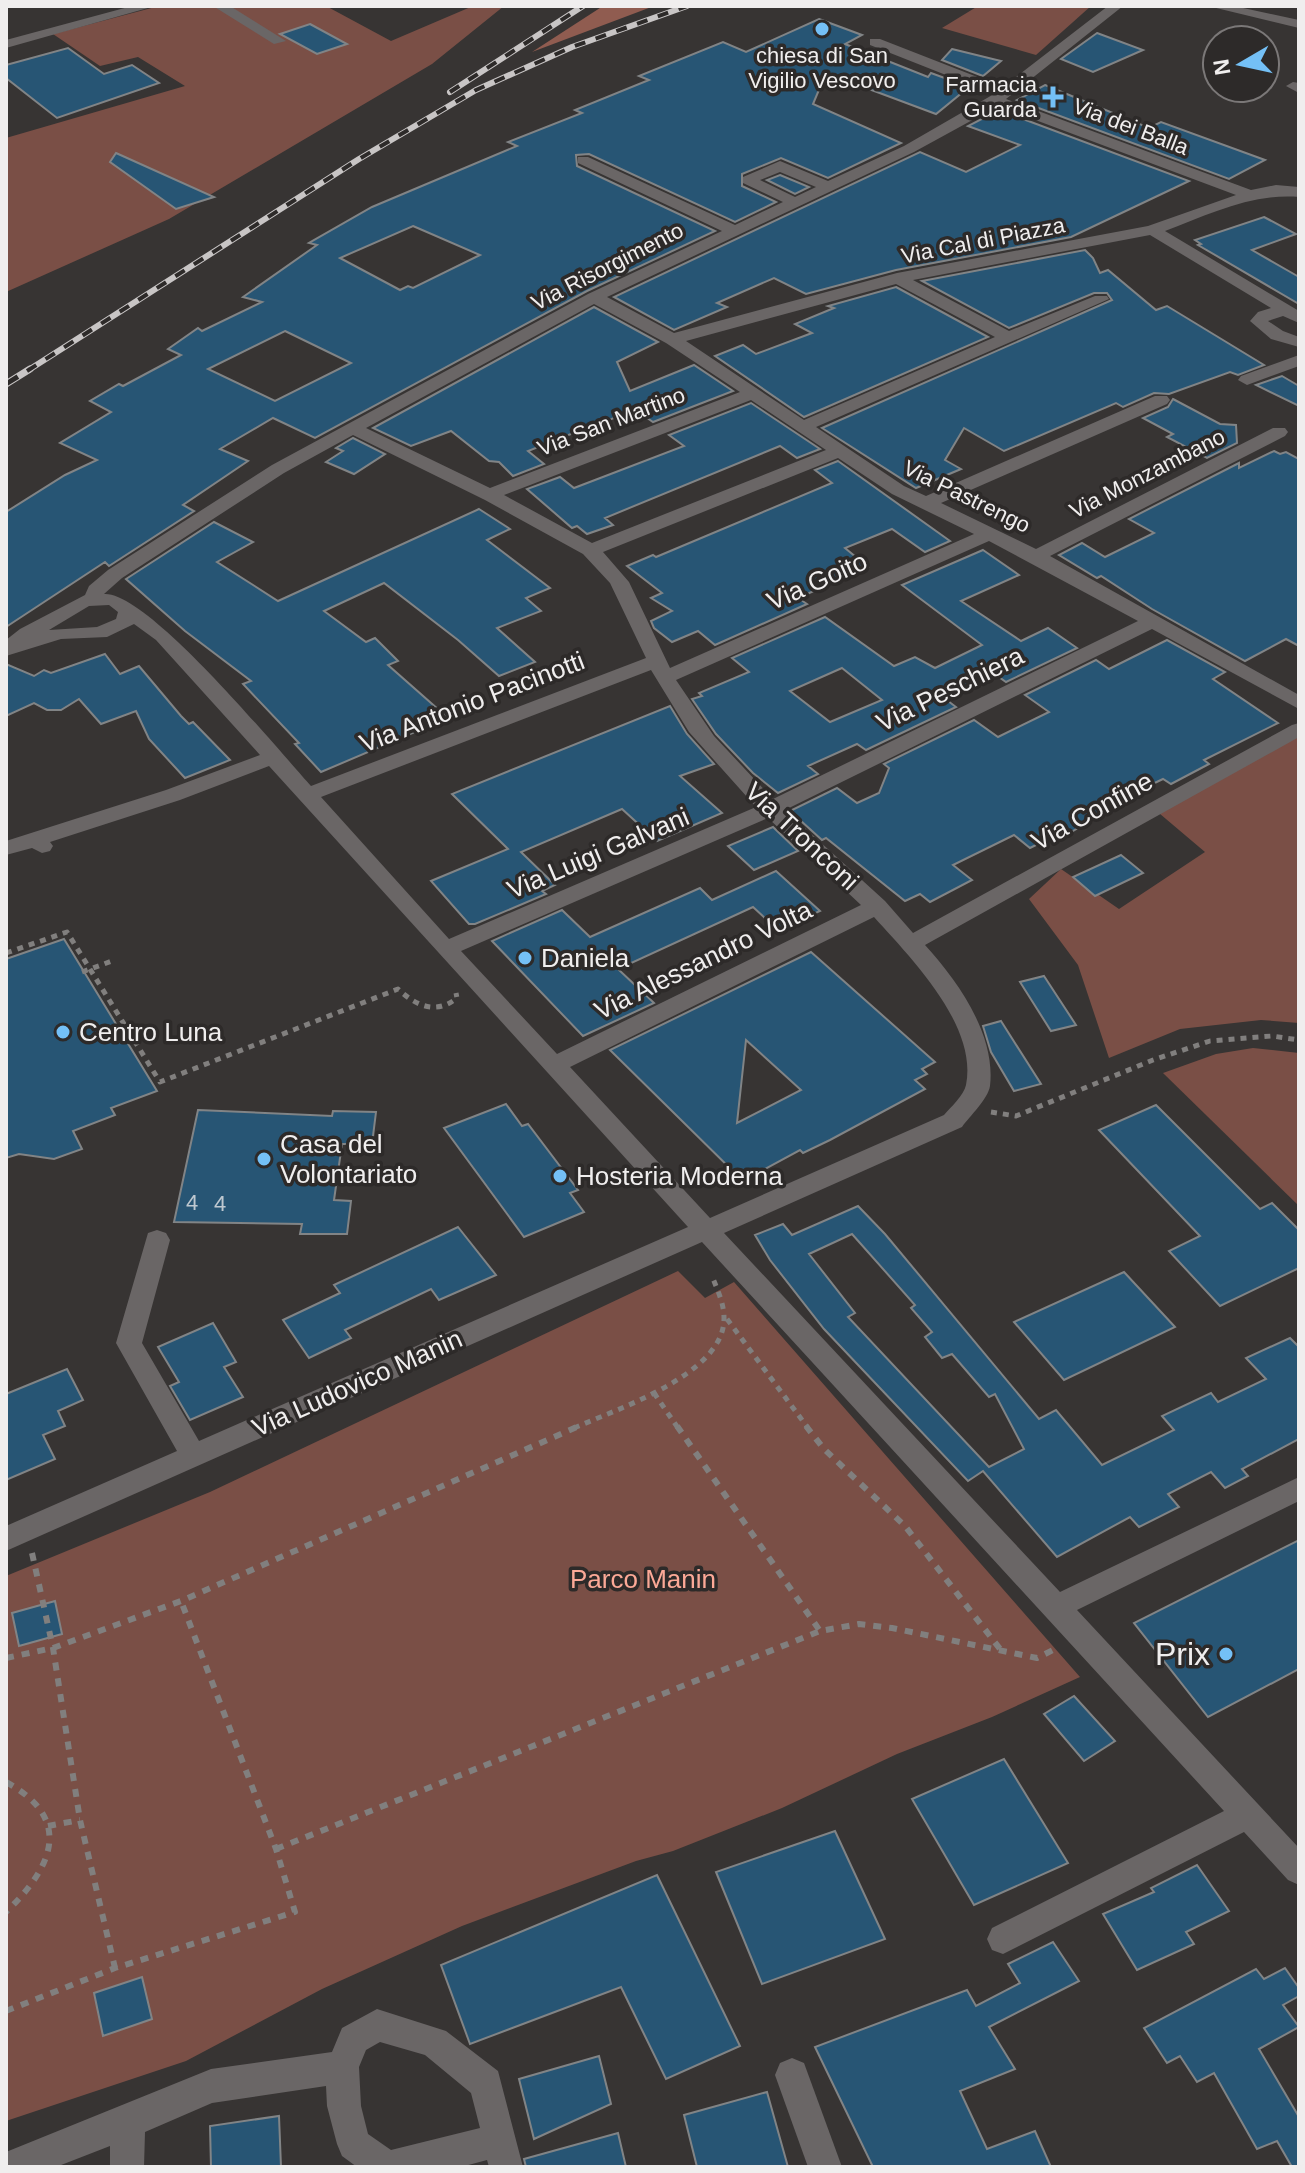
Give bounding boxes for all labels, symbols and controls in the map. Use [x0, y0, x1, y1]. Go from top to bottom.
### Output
marker: chiesa di San Vigilio Vescovo [813, 20, 831, 38]
north arrow [1201, 24, 1281, 104]
place label: chiesa di San Vigilio Vescovo [748, 43, 896, 93]
text: N [1208, 57, 1235, 77]
place label: Farmacia Guarda [945, 72, 1038, 122]
marker: Farmacia Guarda [1044, 88, 1062, 106]
street label: Via dei Balla [1069, 93, 1193, 160]
street label: Via Cal di Piazza [899, 212, 1068, 269]
street label: Via Risorgimento [527, 217, 687, 316]
street label: Via San Martino [534, 382, 689, 461]
street label: Via Monzambano [1065, 424, 1229, 523]
street label: Via Pastrengo [899, 455, 1034, 538]
street label: Via Goito [762, 546, 872, 616]
street label: Via Peschiera [872, 640, 1029, 738]
street label: Via Antonio Pacinotti [356, 645, 588, 759]
street label: Via Confine [1026, 765, 1158, 857]
street label: Via Tronconi [739, 776, 865, 896]
street label: Via Luigi Galvani [503, 801, 693, 905]
street label: Via Alessandro Volta [589, 894, 817, 1026]
place label: Daniela [541, 943, 630, 973]
marker: Daniela [516, 949, 534, 967]
place label: Centro Luna [79, 1017, 223, 1047]
marker: Centro Luna [54, 1023, 72, 1041]
place label: Casa del Volontariato [280, 1129, 417, 1189]
marker: Casa del Volontariato [255, 1150, 273, 1168]
place label: Hosteria Moderna [576, 1161, 783, 1191]
marker: Hosteria Moderna [551, 1167, 569, 1185]
house number: 4 [186, 1190, 198, 1215]
house number: 4 [214, 1191, 226, 1216]
street label: Via Ludovico Manin [247, 1323, 467, 1443]
park label: Parco Manin [570, 1564, 716, 1594]
place label: Prix [1155, 1636, 1210, 1672]
marker: Prix [1217, 1645, 1235, 1663]

